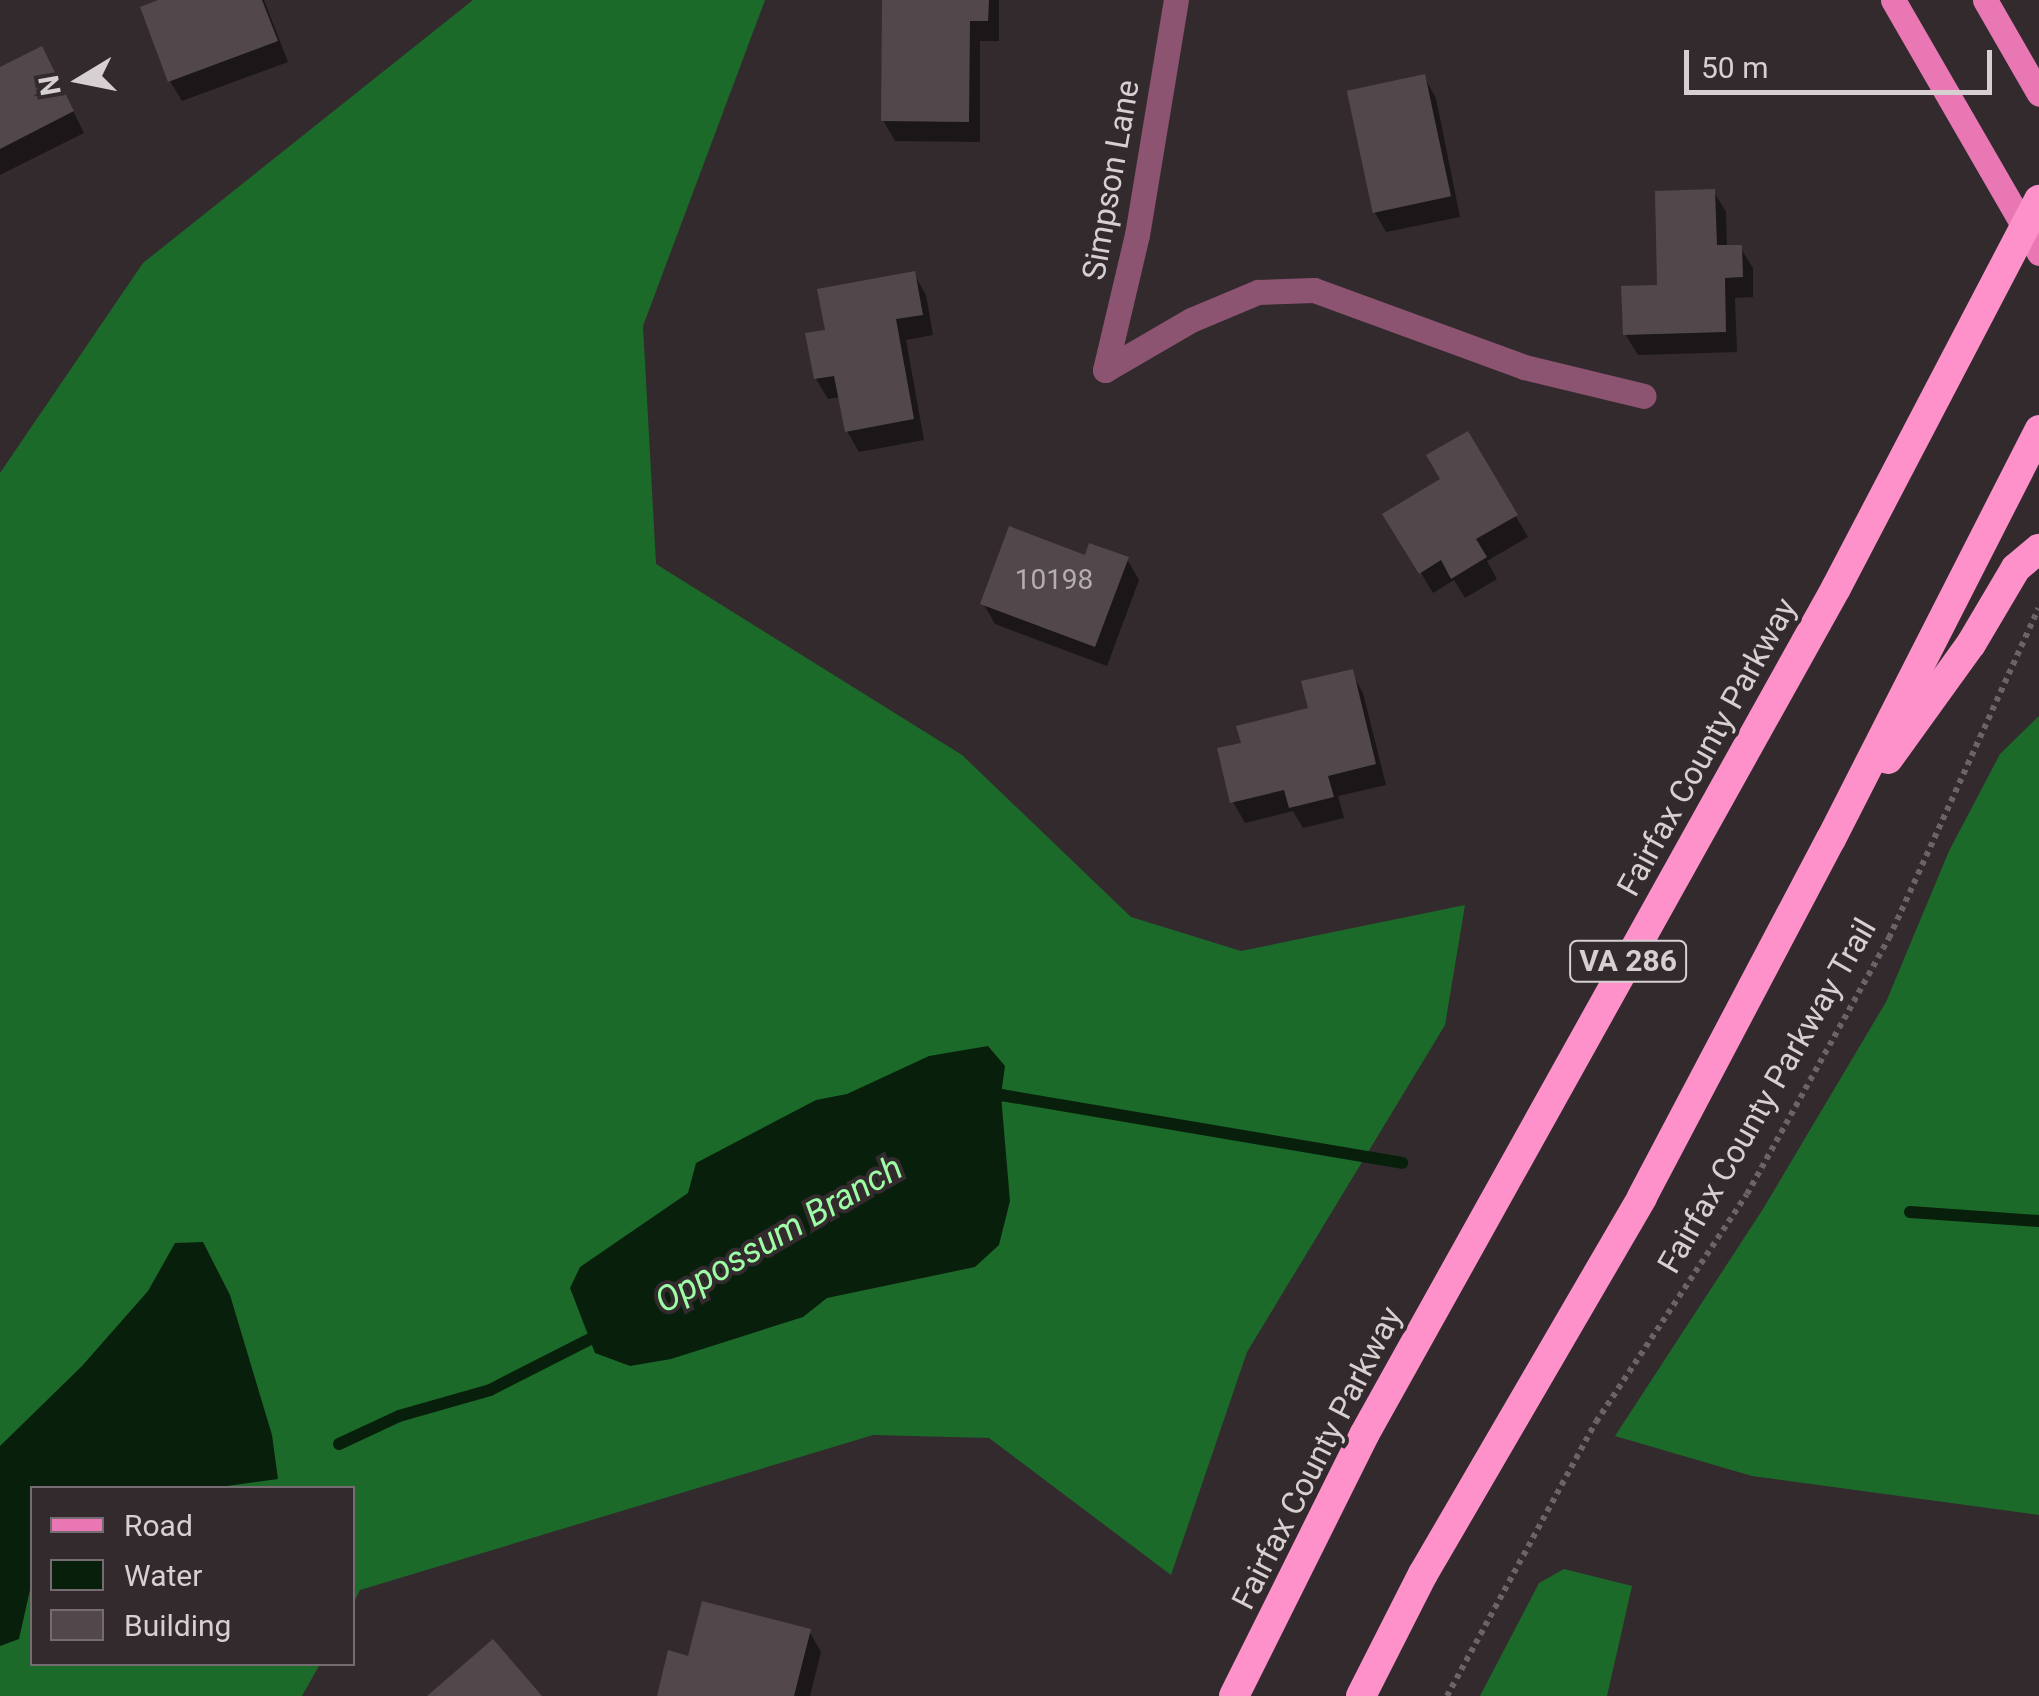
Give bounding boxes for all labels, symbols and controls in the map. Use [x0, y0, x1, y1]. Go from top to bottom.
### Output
north arrow [30, 30, 130, 130]
scale bar [1689, 30, 1996, 92]
text: 50 m [1701, 50, 1768, 85]
text: N [32, 73, 68, 98]
street label: Simpson Lane [1075, 77, 1147, 283]
house number: 10198 [1015, 563, 1093, 597]
street label: Fairfax County Parkway [1609, 591, 1805, 903]
street label: Fairfax County Parkway Trail [1649, 912, 1885, 1280]
road number: VA 286 [1568, 936, 1688, 986]
water label: Oppossum Branch [648, 1147, 910, 1323]
street label: Fairfax County Parkway [1224, 1300, 1410, 1616]
legend [30, 1486, 355, 1666]
text: Road [124, 1508, 193, 1543]
text: Water [124, 1558, 202, 1593]
text: Building [124, 1608, 231, 1643]

